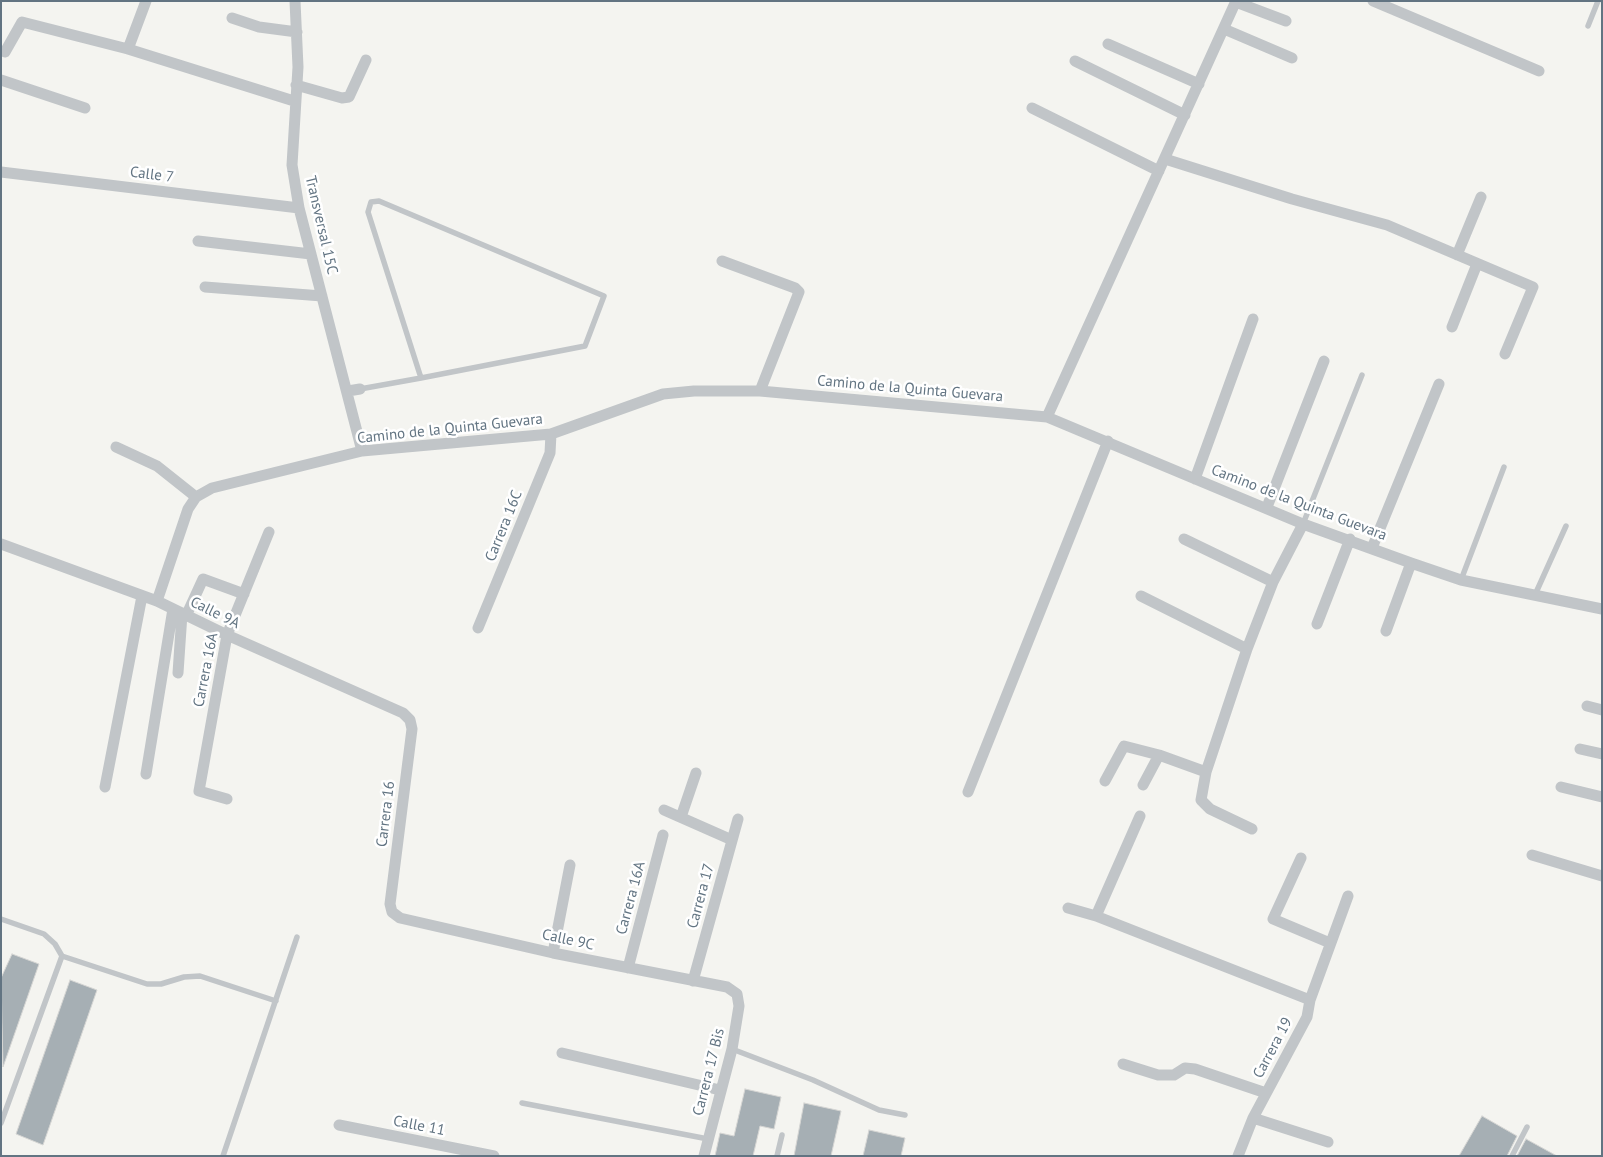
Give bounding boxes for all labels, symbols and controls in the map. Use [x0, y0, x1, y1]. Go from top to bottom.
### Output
street label: Calle 7 [129, 163, 175, 187]
street label: Transversal 15C [301, 174, 341, 276]
street label: Camino de la Quinta Guevara [816, 372, 1004, 406]
street label: Camino de la Quinta Guevara [356, 410, 544, 448]
street label: Camino de la Quinta Guevara [1209, 461, 1389, 545]
street label: Carrera 16C [482, 488, 526, 564]
street label: Calle 9A [187, 593, 243, 633]
street label: Carrera 16A [190, 631, 222, 709]
street label: Carrera 16 [373, 780, 399, 848]
street label: Carrera 16A [613, 859, 649, 937]
street label: Carrera 17 [684, 862, 718, 930]
street label: Calle 9C [540, 926, 596, 954]
street label: Carrera 19 [1249, 1014, 1297, 1082]
street label: Carrera 17 Bis [689, 1026, 729, 1118]
street label: Calle 11 [392, 1112, 446, 1140]

